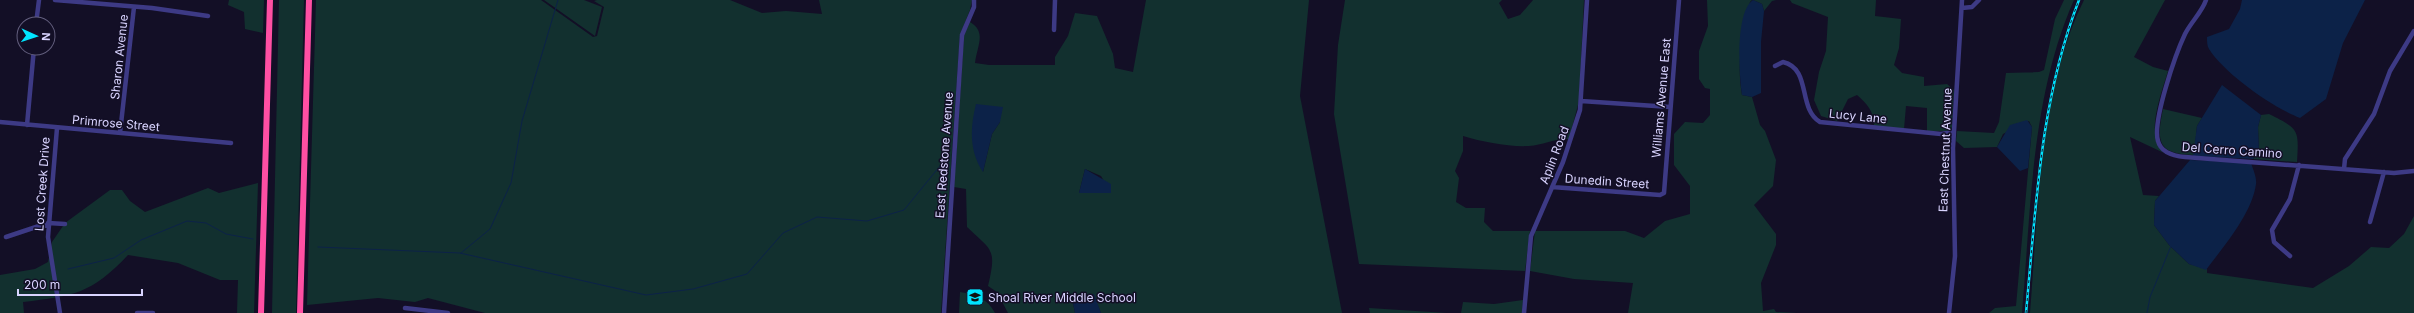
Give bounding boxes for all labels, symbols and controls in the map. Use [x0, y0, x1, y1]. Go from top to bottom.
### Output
street label: Sharon Avenue [107, 14, 131, 100]
north arrow [16, 16, 56, 56]
text: N [39, 32, 53, 41]
street label: Williams Avenue East [1648, 37, 1674, 159]
street label: East Chestnut Avenue [1935, 88, 1955, 212]
street label: East Redstone Avenue [932, 91, 956, 219]
street label: Lucy Lane [1828, 105, 1888, 127]
street label: Primrose Street [72, 112, 160, 134]
street label: Aplin Road [1536, 124, 1572, 186]
street label: Lost Creek Drive [31, 136, 53, 232]
street label: Del Cerro Camino [2181, 139, 2283, 161]
street label: Dunedin Street [1564, 171, 1650, 191]
scale bar [18, 271, 142, 297]
text: 200 m [24, 277, 60, 292]
school or university icon: Shoal River Middle School [965, 287, 985, 307]
place label: Shoal River Middle School [988, 290, 1136, 305]

